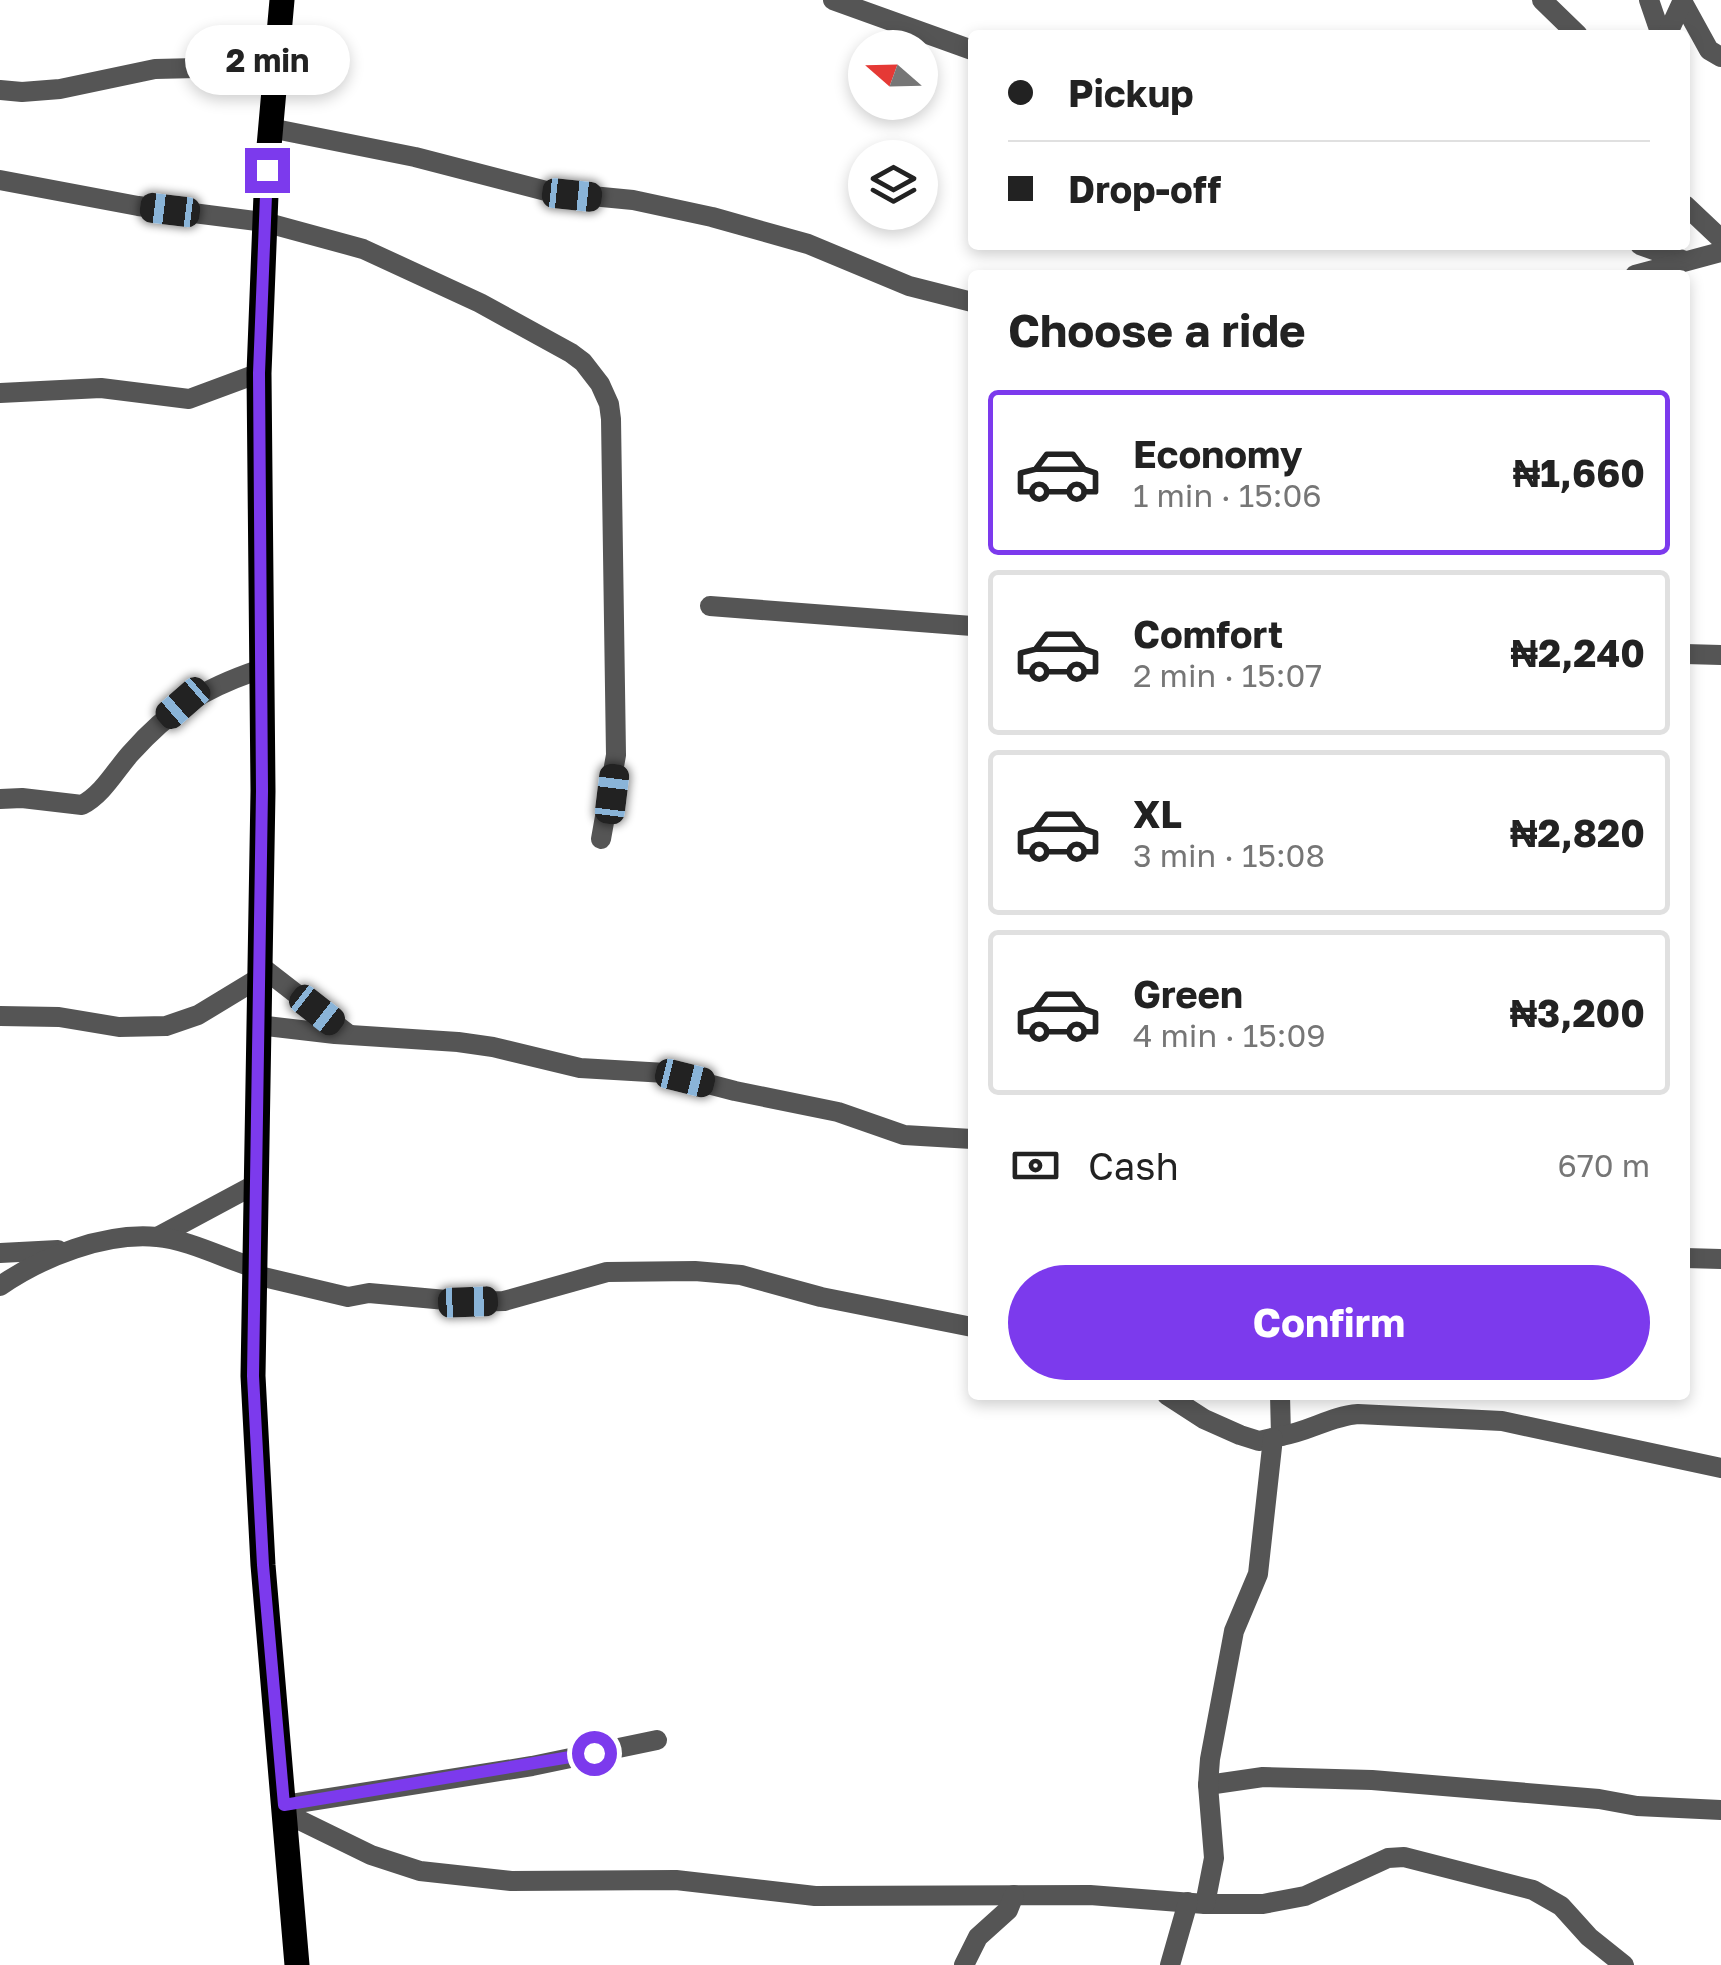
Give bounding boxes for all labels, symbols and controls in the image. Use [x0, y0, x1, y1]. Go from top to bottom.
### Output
callout: 2 min [184, 25, 350, 95]
north arrow [848, 30, 938, 120]
map controls [848, 30, 938, 230]
text: 2 min [226, 41, 309, 79]
text: Pickup [1068, 70, 1194, 115]
button: layers [848, 140, 938, 230]
route end [245, 148, 290, 193]
text: Drop-off [1068, 166, 1221, 211]
car [541, 177, 603, 213]
car [138, 191, 202, 229]
text: Choose a ride [1008, 303, 1306, 357]
icon: car [1013, 428, 1103, 518]
text: Economy [1133, 431, 1302, 476]
text: ₦1,660 [1513, 450, 1645, 495]
text: 1 min · 15:06 [1133, 476, 1322, 514]
icon: car [1013, 608, 1103, 698]
text: Comfort [1133, 611, 1283, 656]
text: ₦2,240 [1511, 630, 1645, 675]
text: 2 min · 15:07 [1133, 656, 1322, 694]
car [151, 672, 215, 734]
car [593, 762, 631, 826]
icon: car [1013, 788, 1103, 878]
text: XL [1133, 791, 1182, 836]
text: ₦2,820 [1510, 810, 1645, 855]
text: 3 min · 15:08 [1133, 836, 1325, 874]
icon: car [1013, 968, 1103, 1058]
text: Green [1133, 971, 1243, 1016]
car [284, 980, 350, 1040]
text: ₦3,200 [1510, 990, 1645, 1035]
text: 4 min · 15:09 [1133, 1016, 1326, 1054]
car [652, 1056, 718, 1100]
icon: cash [1008, 1138, 1063, 1193]
text: Cash [1088, 1143, 1179, 1188]
text: 670 m [1558, 1146, 1650, 1184]
button: Confirm [1008, 1265, 1650, 1380]
car [437, 1286, 499, 1318]
route start [572, 1731, 617, 1776]

